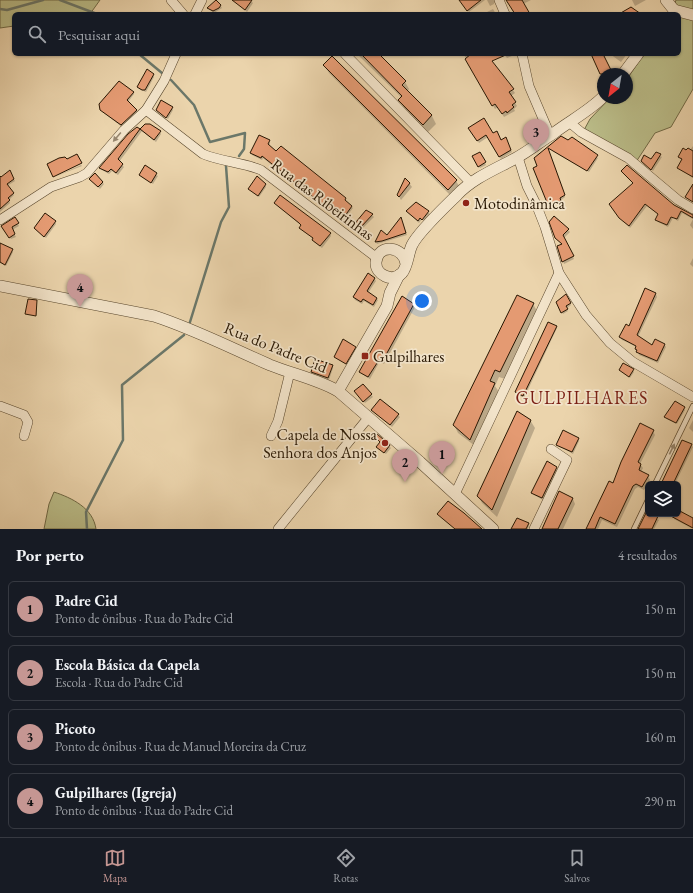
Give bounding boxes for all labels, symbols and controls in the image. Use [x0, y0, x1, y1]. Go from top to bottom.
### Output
search box [12, 12, 681, 56]
icon: search [26, 23, 48, 45]
text: Pesquisar aqui [58, 25, 140, 44]
north arrow [597, 68, 633, 104]
pin: 3 [523, 119, 549, 152]
one-way arrow [113, 132, 122, 143]
street label: Rua das Ribeirinhas [267, 154, 378, 245]
place label: Motodinâmica [474, 193, 565, 214]
marker: Motodinâmica [461, 198, 471, 208]
pin: 4 [67, 274, 93, 307]
your location [412, 291, 432, 311]
street label: Rua do Padre Cid [221, 317, 331, 378]
place label: Gulpilhares [373, 346, 444, 367]
marker: Gulpilhares [360, 351, 370, 361]
district label: GULPILHARES [516, 386, 648, 409]
place label: Capela de Nossa Senhora dos Anjos [263, 424, 378, 463]
marker: Capela de Nossa Senhora dos Anjos [380, 438, 390, 448]
pin: 1 [429, 441, 455, 474]
one-way arrow [669, 443, 675, 455]
pin: 2 [392, 449, 418, 482]
map controls [645, 481, 681, 517]
button: layers [645, 481, 681, 517]
text: Por perto [16, 544, 84, 566]
text: 4 resultados [618, 547, 677, 564]
text: Padre Cid [55, 591, 118, 610]
text: 1 [27, 601, 33, 618]
text: 150 m [645, 601, 676, 618]
text: Ponto de ônibus · Rua do Padre Cid [55, 610, 233, 627]
text: Escola Básica da Capela [55, 655, 200, 674]
text: 2 [27, 665, 33, 682]
text: 150 m [645, 665, 676, 682]
text: Escola · Rua do Padre Cid [55, 674, 183, 691]
text: Picoto [55, 719, 95, 738]
text: 3 [27, 729, 33, 746]
text: 160 m [645, 729, 676, 746]
text: Ponto de ônibus · Rua de Manuel Moreira da Cruz [55, 738, 306, 755]
text: Gulpilhares (Igreja) [55, 783, 176, 802]
text: 4 [27, 793, 33, 810]
text: 290 m [645, 793, 676, 810]
text: Ponto de ônibus · Rua do Padre Cid [55, 802, 233, 819]
tab: Mapa [103, 847, 127, 885]
tab: Rotas [333, 847, 358, 885]
tab: Salvos [564, 847, 590, 885]

